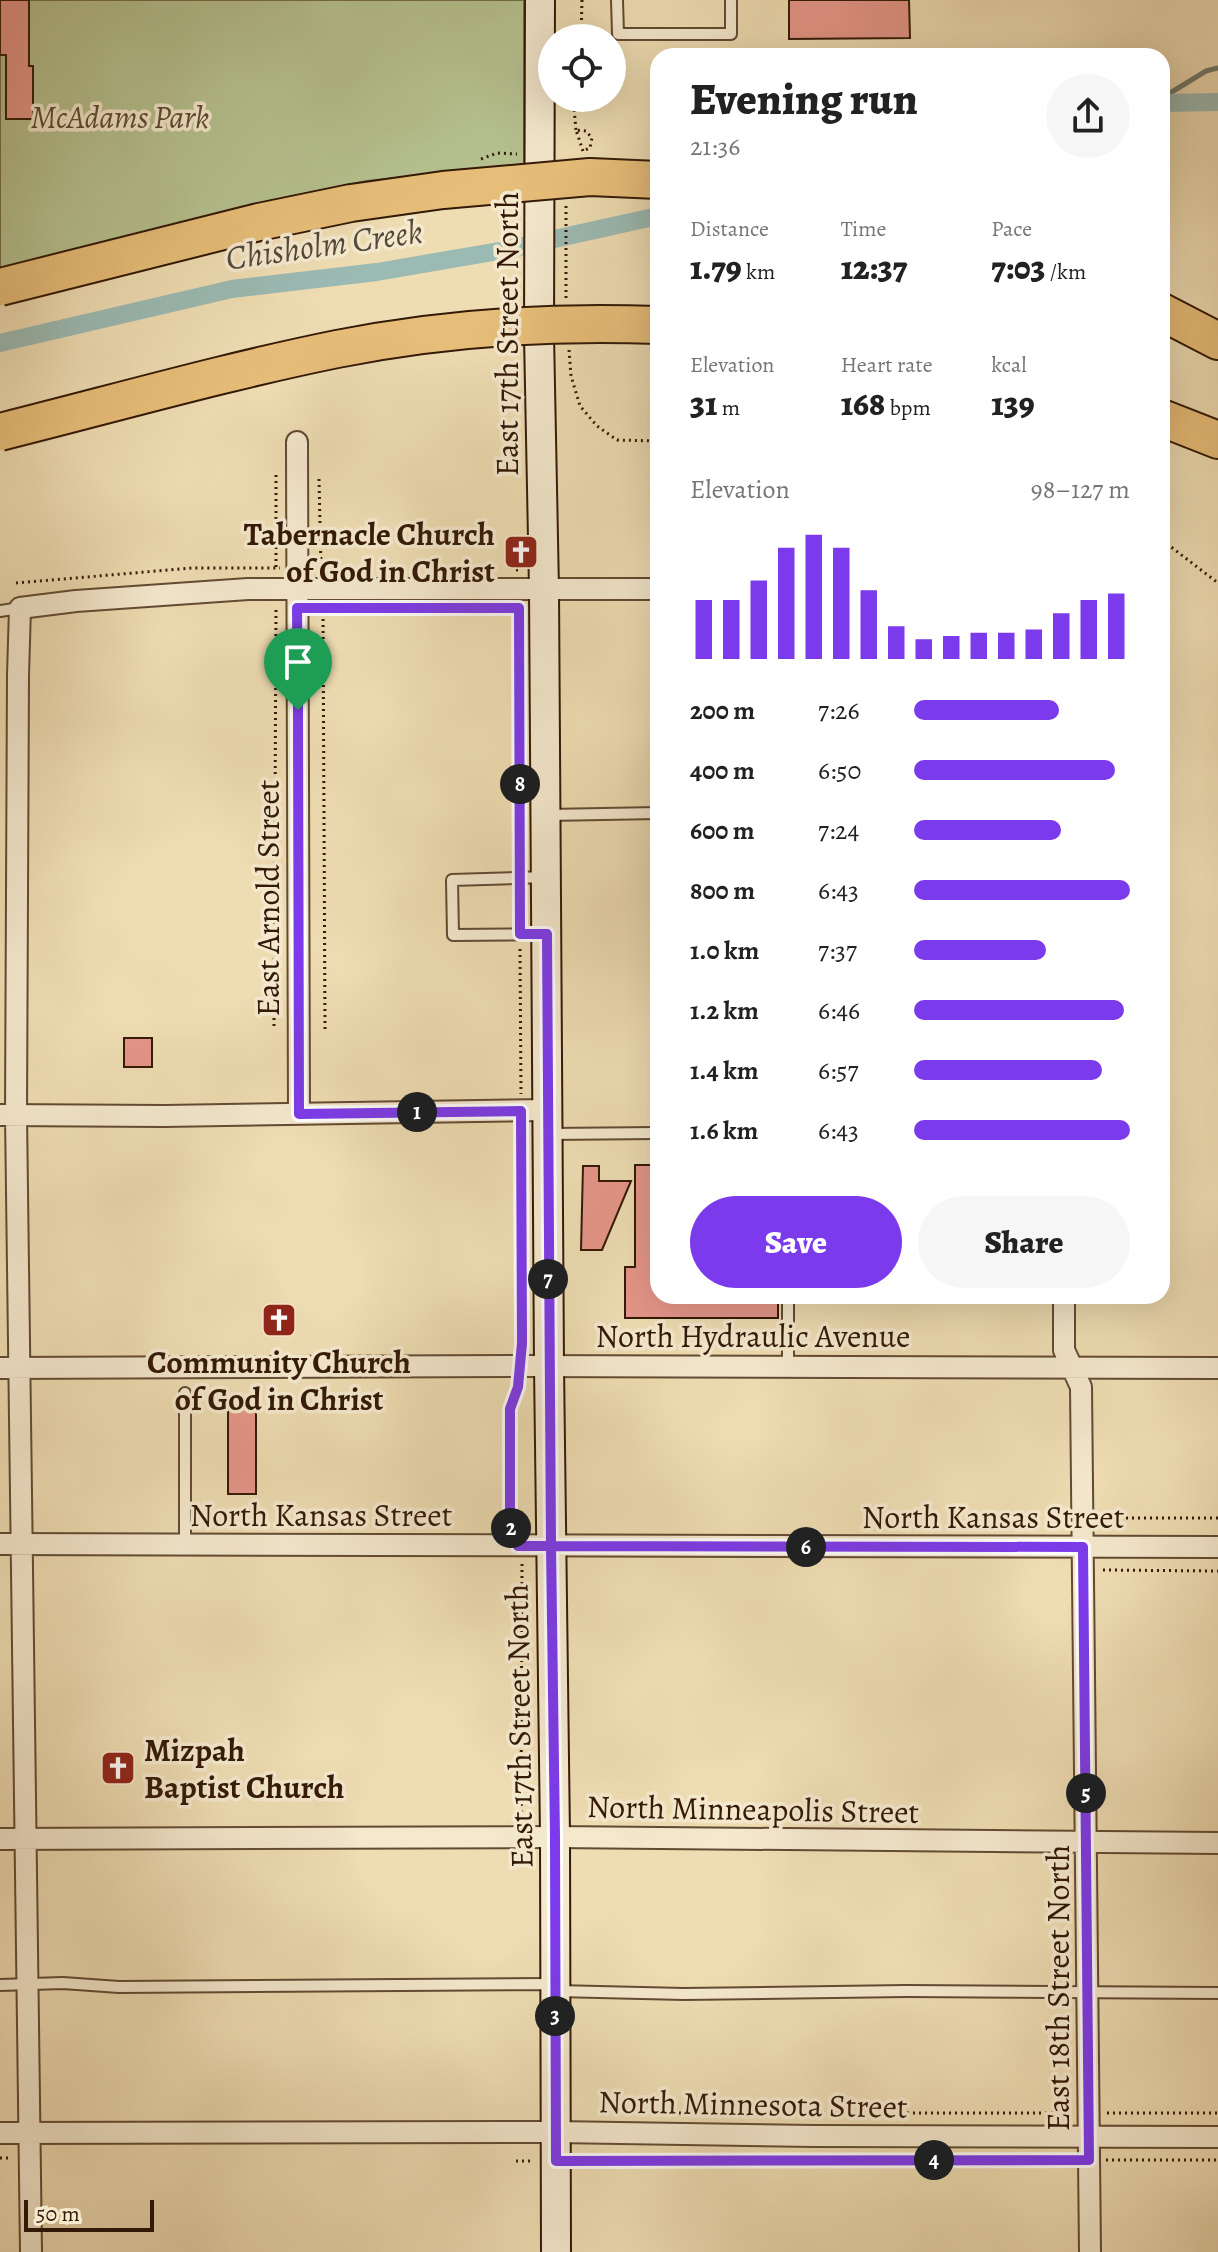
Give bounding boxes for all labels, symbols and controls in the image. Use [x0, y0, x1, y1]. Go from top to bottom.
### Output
map controls [538, 24, 626, 112]
button: locate [538, 24, 626, 112]
text: Evening run [690, 69, 918, 129]
button: share [1046, 74, 1130, 158]
park label: McAdams Park [31, 95, 209, 139]
text: 21:36 [690, 129, 740, 164]
street label: East 17th Street North [485, 192, 529, 476]
water label: Chisholm Creek [223, 207, 425, 282]
text: Distance [690, 214, 769, 244]
text: Time [841, 214, 886, 244]
text: Pace [991, 214, 1032, 244]
text: 1.79 [690, 244, 742, 291]
text: 12:37 [841, 244, 907, 291]
text: 7:03 [991, 244, 1046, 291]
text: km [742, 257, 775, 287]
text: /km [1046, 257, 1086, 287]
text: Elevation [690, 350, 774, 380]
text: Heart rate [841, 350, 933, 380]
text: kcal [991, 350, 1027, 380]
text: 31 [690, 380, 717, 427]
text: 168 [841, 380, 885, 427]
text: 139 [991, 380, 1035, 427]
text: m [717, 393, 740, 423]
text: bpm [885, 393, 931, 423]
text: Elevation [690, 472, 790, 507]
text: 98–127 m [1031, 472, 1130, 507]
place label: Tabernacle Church of God in Christ [244, 512, 495, 593]
church icon: Tabernacle Church of God in Christ [502, 533, 540, 571]
pin [264, 628, 332, 710]
icon: arrive [276, 640, 320, 684]
text: 200 m [690, 693, 755, 728]
text: 7:26 [818, 693, 859, 728]
text: 400 m [690, 753, 755, 788]
text: 6:50 [818, 753, 861, 788]
pin: 8 [500, 764, 540, 804]
text: 8 [515, 769, 525, 799]
street label: East Arnold Street [246, 780, 290, 1016]
text: 600 m [690, 813, 755, 848]
text: 7:24 [818, 813, 859, 848]
text: 800 m [690, 873, 755, 908]
text: 6:43 [818, 873, 859, 908]
text: 1.0 km [690, 933, 759, 968]
text: 7:37 [818, 933, 857, 968]
text: 1.2 km [690, 993, 759, 1028]
text: 6:46 [818, 993, 860, 1028]
text: 1.4 km [690, 1053, 758, 1088]
text: 6:57 [818, 1053, 858, 1088]
pin: 1 [397, 1092, 437, 1132]
text: 1 [413, 1097, 421, 1127]
text: 1.6 km [690, 1113, 758, 1148]
text: 6:43 [818, 1113, 859, 1148]
button: Save [690, 1196, 902, 1288]
button: Share [918, 1196, 1130, 1288]
pin: 7 [528, 1259, 568, 1299]
text: 7 [543, 1264, 553, 1294]
church icon: Community Church of God in Christ [260, 1301, 298, 1339]
street label: North Hydraulic Avenue [596, 1314, 910, 1358]
place label: Community Church of God in Christ [147, 1340, 411, 1421]
street label: North Kansas Street [190, 1493, 452, 1537]
street label: North Kansas Street [862, 1495, 1124, 1539]
pin: 2 [491, 1508, 531, 1548]
text: 2 [506, 1513, 516, 1543]
pin: 6 [786, 1527, 826, 1567]
text: 6 [801, 1532, 811, 1562]
street label: East 17th Street North [495, 1583, 543, 1869]
place label: Mizpah Baptist Church [144, 1728, 344, 1809]
church icon: Mizpah Baptist Church [99, 1749, 137, 1787]
pin: 5 [1066, 1773, 1106, 1813]
text: 5 [1081, 1778, 1091, 1808]
street label: North Minneapolis Street [587, 1784, 919, 1834]
street label: East 18th Street North [1036, 1845, 1080, 2131]
pin: 3 [535, 1996, 575, 2036]
text: 3 [550, 2001, 560, 2031]
street label: North Minnesota Street [598, 2079, 908, 2129]
pin: 4 [914, 2140, 954, 2180]
text: 4 [929, 2145, 939, 2175]
scale bar [24, 2196, 154, 2232]
text: 50 m [36, 2199, 80, 2229]

